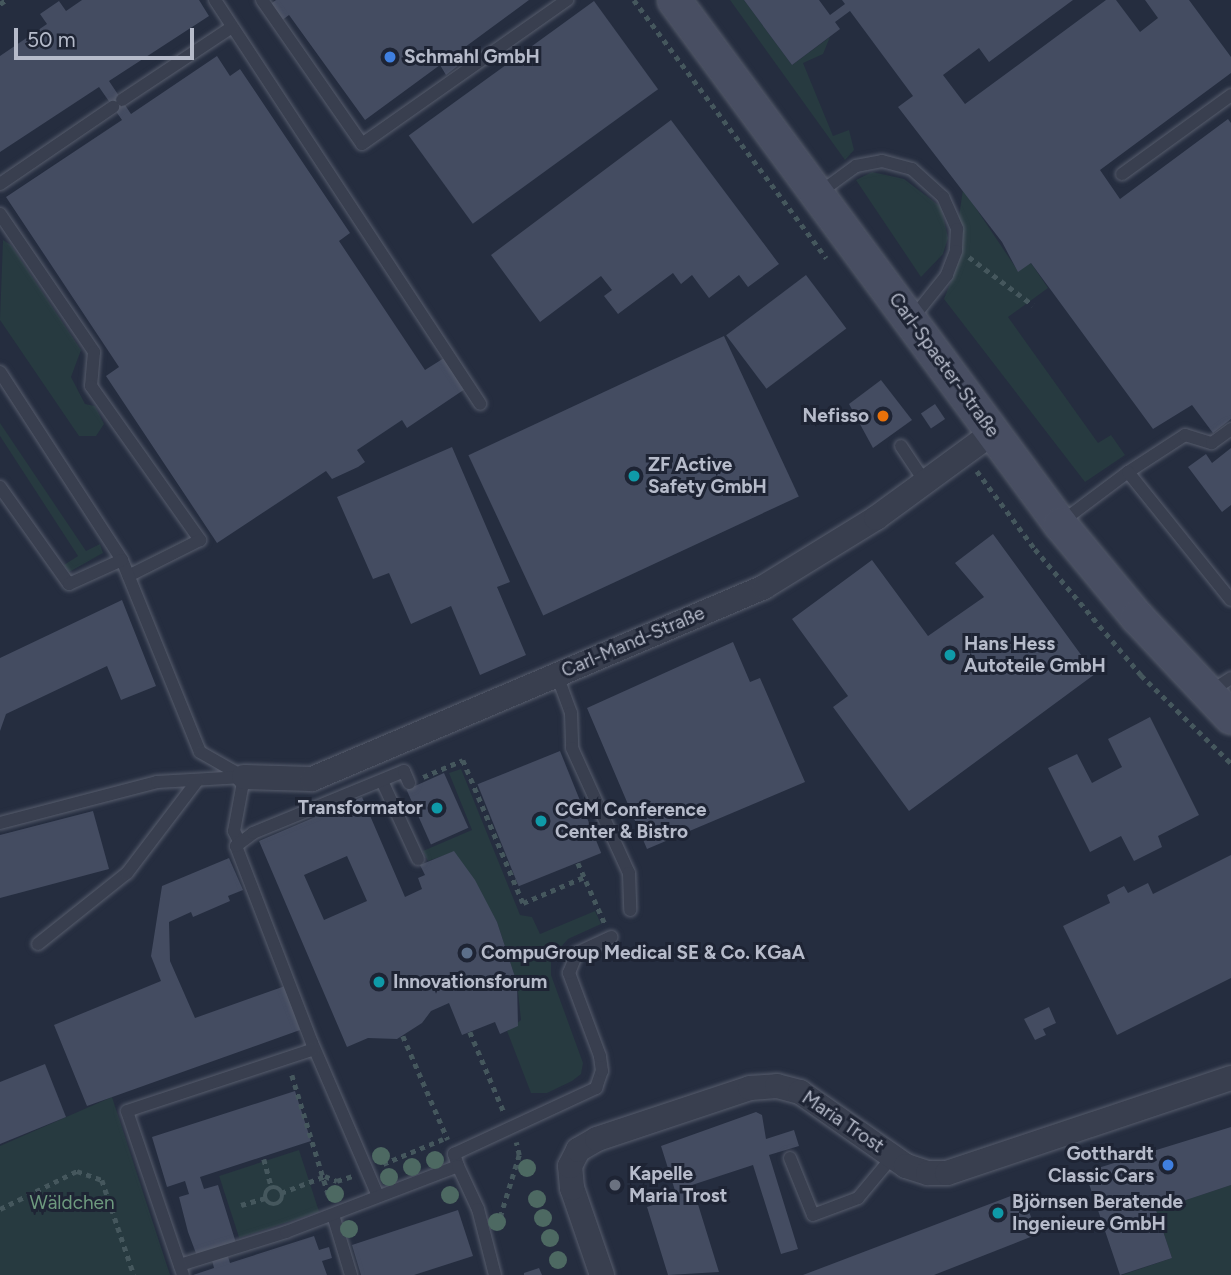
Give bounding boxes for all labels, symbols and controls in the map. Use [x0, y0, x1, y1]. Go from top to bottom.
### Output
scale bar [18, 14, 198, 58]
text: 50 m [27, 27, 76, 52]
place label: Schmahl GmbH [404, 46, 540, 68]
marker: Schmahl GmbH [382, 49, 398, 65]
street label: Carl-Spaeter-Straße [884, 288, 1004, 442]
place label: Nefisso [803, 405, 869, 427]
marker: Nefisso [875, 408, 891, 424]
place label: ZF Active Safety GmbH [648, 454, 767, 498]
marker: ZF Active Safety GmbH [626, 468, 642, 484]
street label: Carl-Mand-Straße [558, 602, 708, 682]
place label: Hans Hess Autoteile GmbH [964, 633, 1106, 677]
marker: Hans Hess Autoteile GmbH [942, 647, 958, 663]
place label: Transformator [298, 797, 423, 819]
place label: CGM Conference Center & Bistro [555, 799, 706, 843]
marker: Transformator [429, 800, 445, 816]
marker: CGM Conference Center & Bistro [533, 813, 549, 829]
place label: CompuGroup Medical SE & Co. KGaA [481, 942, 805, 964]
marker: CompuGroup Medical SE & Co. KGaA [459, 945, 475, 961]
place label: Innovationsforum [393, 971, 547, 993]
marker: Innovationsforum [371, 974, 387, 990]
street label: Maria Trost [798, 1086, 888, 1158]
place label: Gotthardt Classic Cars [1048, 1143, 1154, 1187]
marker: Gotthardt Classic Cars [1160, 1157, 1176, 1173]
place label: Kapelle Maria Trost [629, 1163, 727, 1207]
marker: Kapelle Maria Trost [607, 1177, 623, 1193]
place label: Björnsen Beratende Ingenieure GmbH [1012, 1191, 1183, 1235]
park label: Wäldchen [29, 1192, 115, 1214]
marker: Björnsen Beratende Ingenieure GmbH [990, 1205, 1006, 1221]

